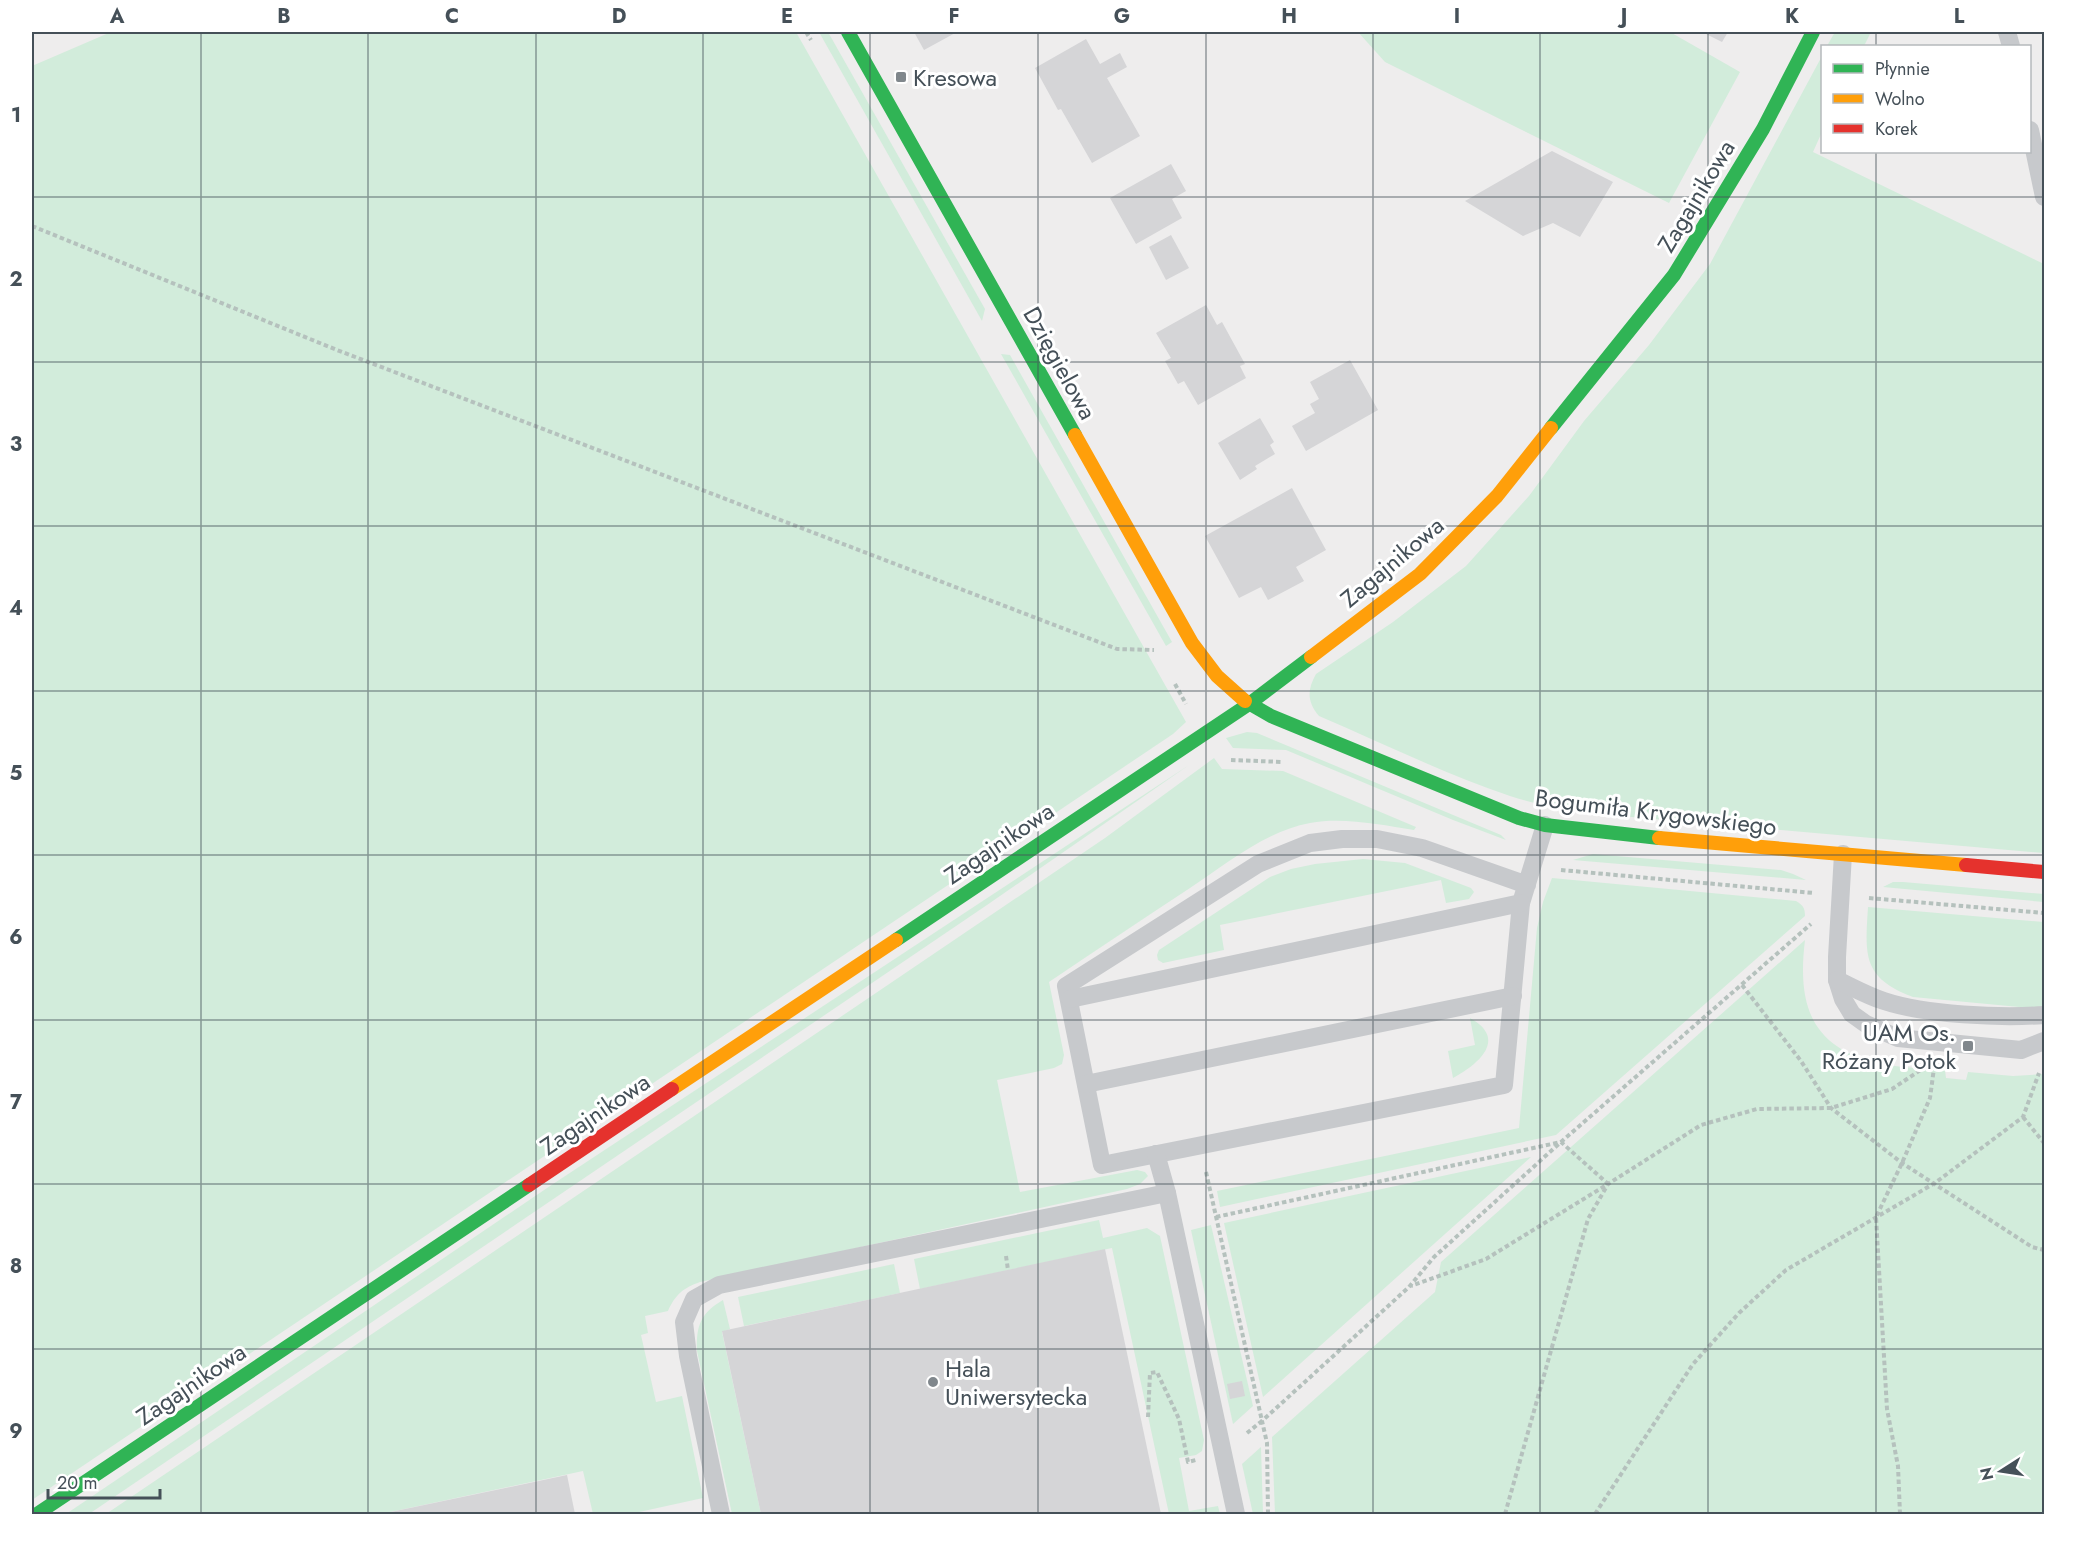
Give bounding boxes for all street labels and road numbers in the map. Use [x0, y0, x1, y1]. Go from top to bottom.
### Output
street label: Zagajnikowa [1649, 133, 1743, 259]
street label: Dzięgielowa [1015, 300, 1105, 426]
street label: Zagajnikowa [1333, 508, 1451, 616]
street label: Bogumiła Krygowskiego [1533, 780, 1779, 844]
street label: Zagajnikowa [937, 793, 1061, 893]
street label: Zagajnikowa [533, 1064, 657, 1164]
street label: Zagajnikowa [129, 1334, 253, 1434]

